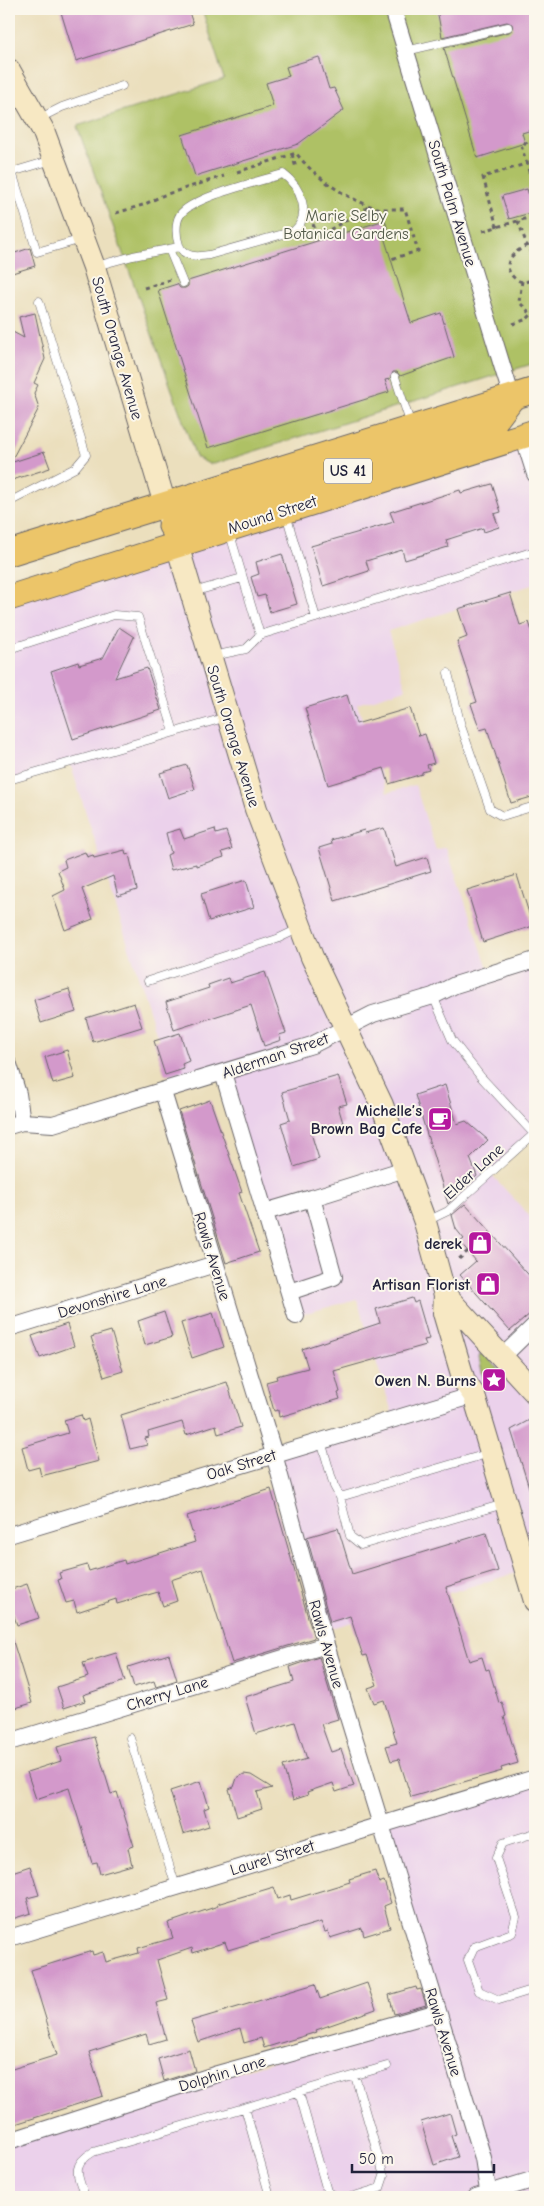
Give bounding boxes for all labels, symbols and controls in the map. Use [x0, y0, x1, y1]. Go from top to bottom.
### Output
street label: South Palm Avenue [424, 138, 480, 269]
park label: Marie Selby Botanical Gardens [283, 207, 409, 243]
street label: South Orange Avenue [88, 275, 146, 422]
road number: US 41 [324, 458, 372, 484]
street label: Mound Street [225, 492, 320, 538]
street label: South Orange Avenue [203, 663, 263, 810]
street label: Alderman Street [220, 1029, 331, 1083]
place label: Michelle’s Brown Bag Cafe [311, 1102, 422, 1138]
cafe icon: Michelle’s Brown Bag Cafe [427, 1106, 453, 1132]
street label: Elder Lane [440, 1140, 507, 1203]
street label: Rawls Avenue [190, 1210, 234, 1303]
shop icon: derek [467, 1230, 493, 1256]
place label: derek [424, 1235, 462, 1253]
shop icon: Artisan Florist [475, 1271, 501, 1297]
street label: Devonshire Lane [56, 1272, 169, 1322]
place label: Artisan Florist [373, 1276, 471, 1294]
place icon: Owen N. Burns [481, 1367, 507, 1393]
place label: Owen N. Burns [375, 1372, 476, 1390]
street label: Oak Street [204, 1446, 279, 1484]
street label: Rawls Avenue [305, 1598, 347, 1691]
street label: Cherry Lane [124, 1673, 210, 1715]
street label: Laurel Street [228, 1836, 317, 1879]
street label: Rawls Avenue [421, 1986, 465, 2079]
street label: Dolphin Lane [177, 2052, 268, 2096]
scale bar [352, 2141, 494, 2173]
text: 50 m [359, 2150, 394, 2168]

